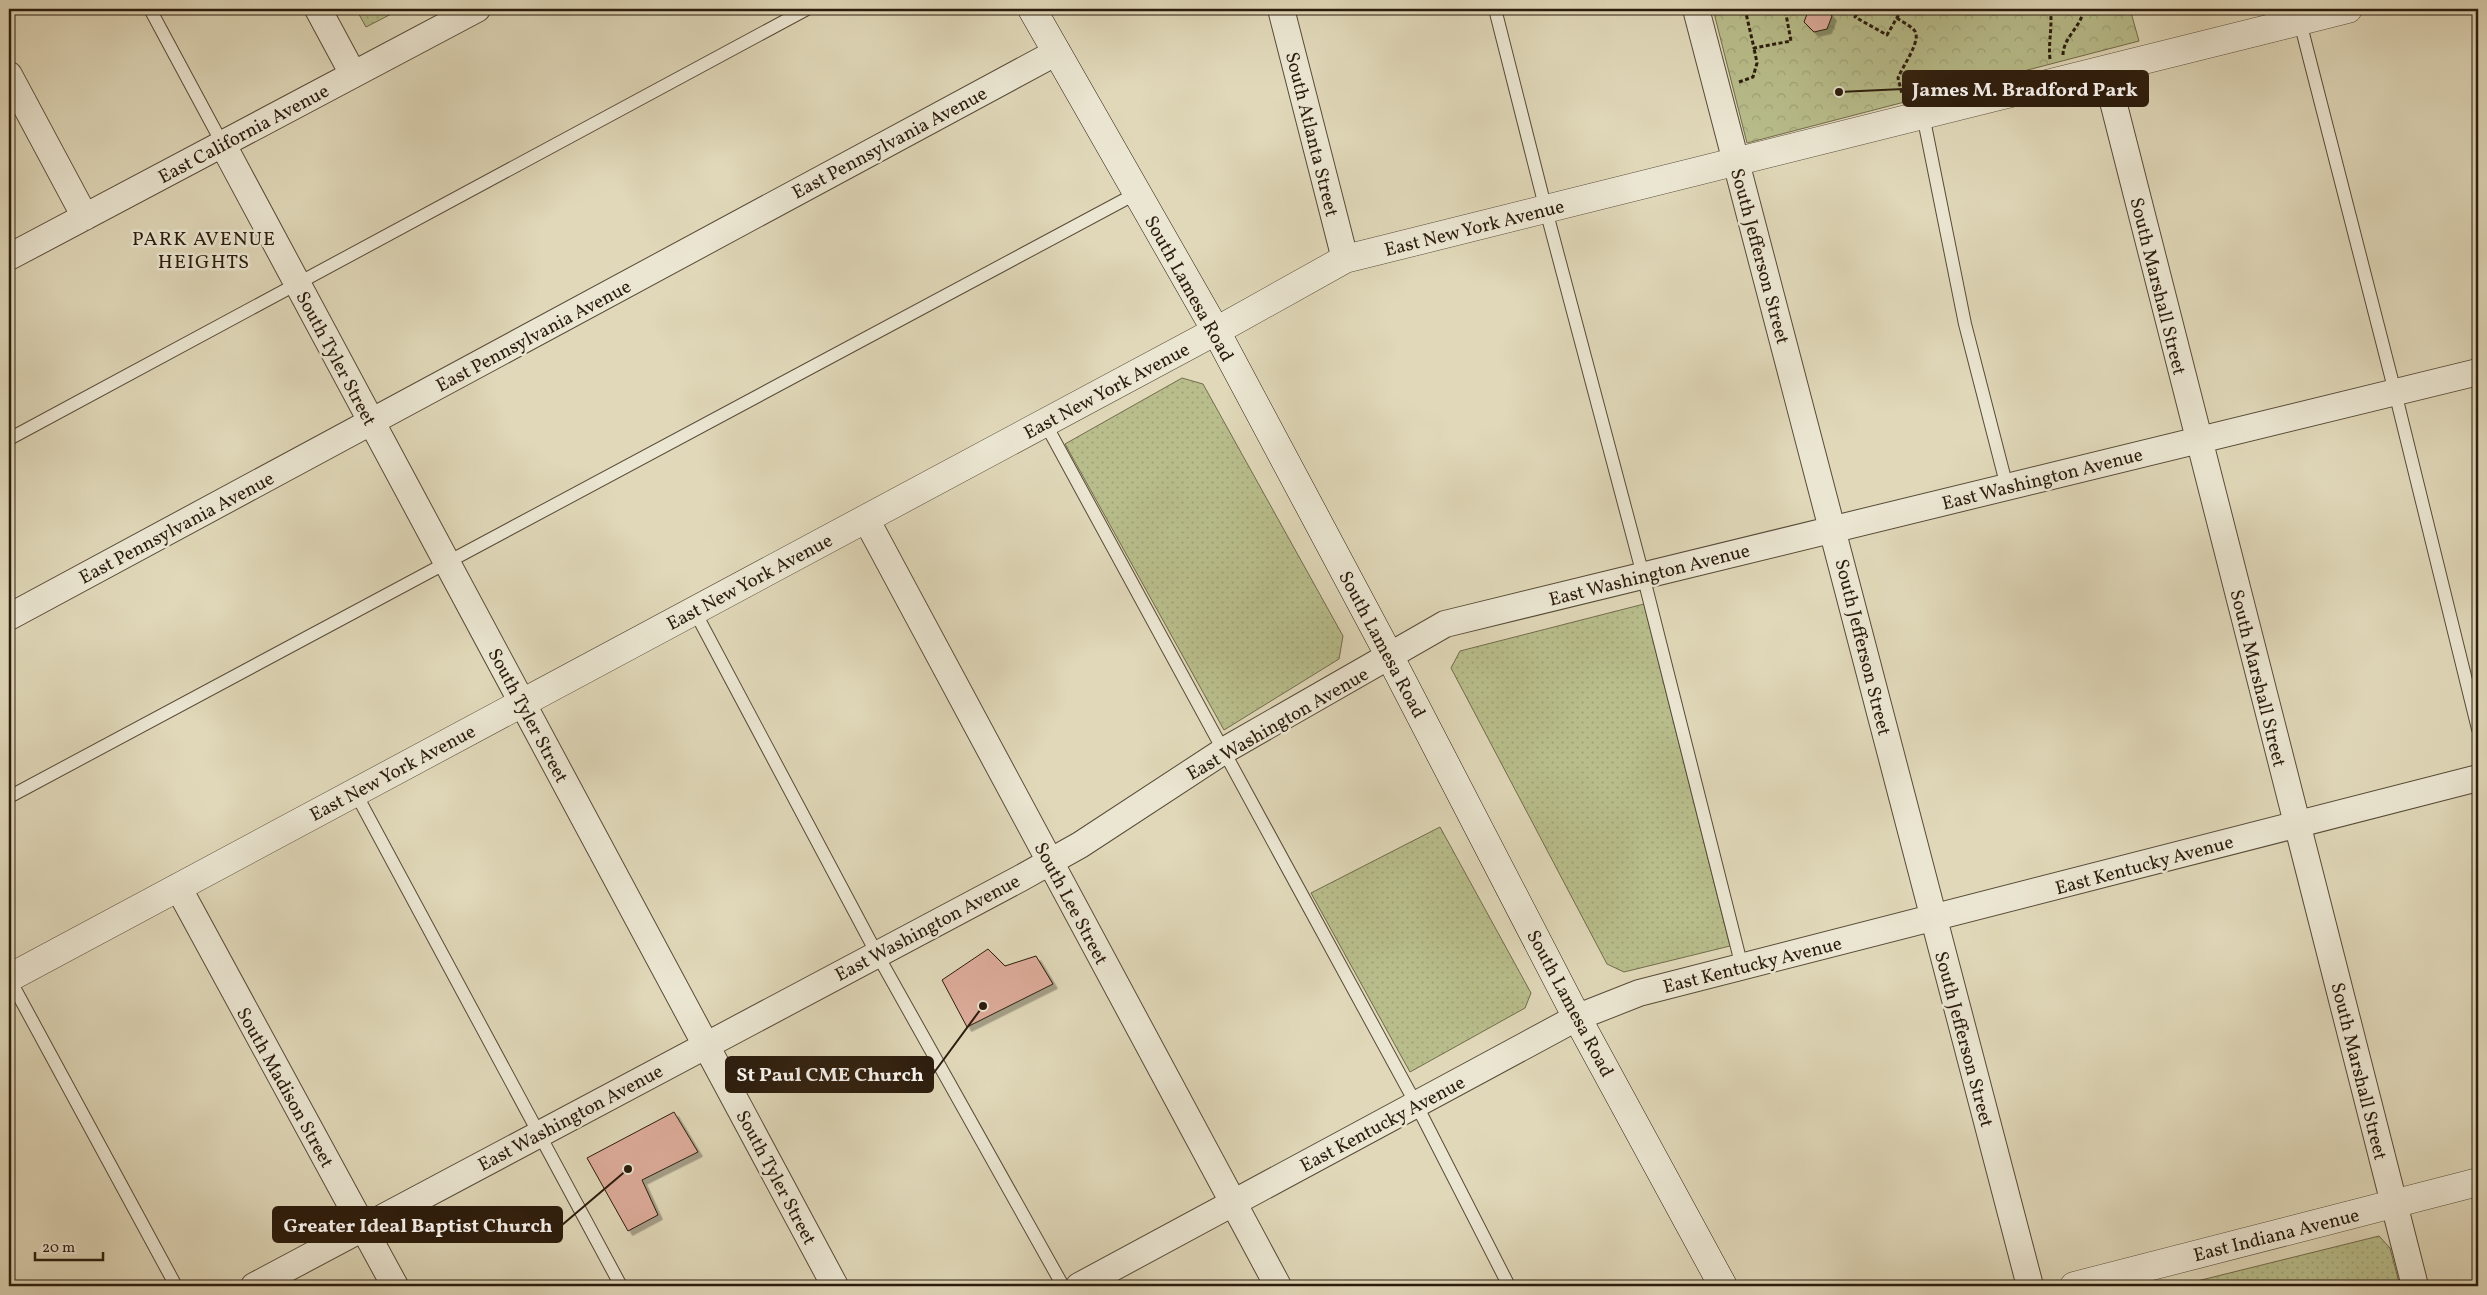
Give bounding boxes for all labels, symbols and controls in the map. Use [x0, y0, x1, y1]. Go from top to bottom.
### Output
street label: South Atlanta Street [1278, 49, 1344, 220]
callout: James M. Bradford Park [1903, 71, 2148, 106]
text: James M. Bradford Park [1911, 77, 2138, 105]
street label: East California Avenue [154, 79, 334, 191]
street label: East Pennsylvania Avenue [788, 81, 992, 206]
street label: South Jefferson Street [1723, 166, 1795, 348]
street label: East New York Avenue [1382, 194, 1567, 264]
street label: South Marshall Street [2122, 195, 2192, 378]
street label: South Lamesa Road [1137, 211, 1239, 367]
district label: PARK AVENUE HEIGHTS [132, 226, 276, 277]
street label: East Pennsylvania Avenue [432, 274, 636, 399]
street label: South Tyler Street [289, 287, 382, 431]
street label: East New York Avenue [1019, 337, 1194, 447]
street label: East Washington Avenue [1939, 442, 2146, 517]
street label: East Pennsylvania Avenue [75, 466, 279, 591]
street label: East New York Avenue [662, 528, 837, 638]
street label: East Washington Avenue [1546, 538, 1753, 613]
street label: South Jefferson Street [1828, 556, 1897, 739]
street label: South Lamesa Road [1331, 567, 1431, 723]
street label: South Marshall Street [2222, 587, 2292, 770]
street label: South Tyler Street [481, 644, 574, 788]
street label: East Washington Avenue [1182, 662, 1374, 788]
street label: East New York Avenue [305, 719, 480, 829]
street label: East Kentucky Avenue [2053, 830, 2236, 902]
street label: South Lee Street [1027, 838, 1114, 970]
street label: East Washington Avenue [831, 869, 1025, 989]
street label: South Lamesa Road [1519, 926, 1619, 1082]
street label: East Kentucky Avenue [1660, 931, 1845, 1001]
street label: South Jefferson Street [1927, 949, 1999, 1131]
street label: South Marshall Street [2323, 980, 2393, 1163]
street label: South Madison Street [229, 1003, 339, 1173]
callout: St Paul CME Church [726, 1057, 933, 1092]
street label: East Washington Avenue [474, 1059, 668, 1179]
text: St Paul CME Church [736, 1062, 924, 1090]
street label: East Kentucky Avenue [1296, 1070, 1470, 1179]
street label: South Tyler Street [729, 1106, 822, 1250]
street label: East Indiana Avenue [2191, 1203, 2362, 1269]
callout: Greater Ideal Baptist Church [273, 1207, 562, 1242]
text: Greater Ideal Baptist Church [283, 1213, 553, 1241]
scale bar [35, 1230, 102, 1262]
text: 20 m [42, 1238, 75, 1259]

